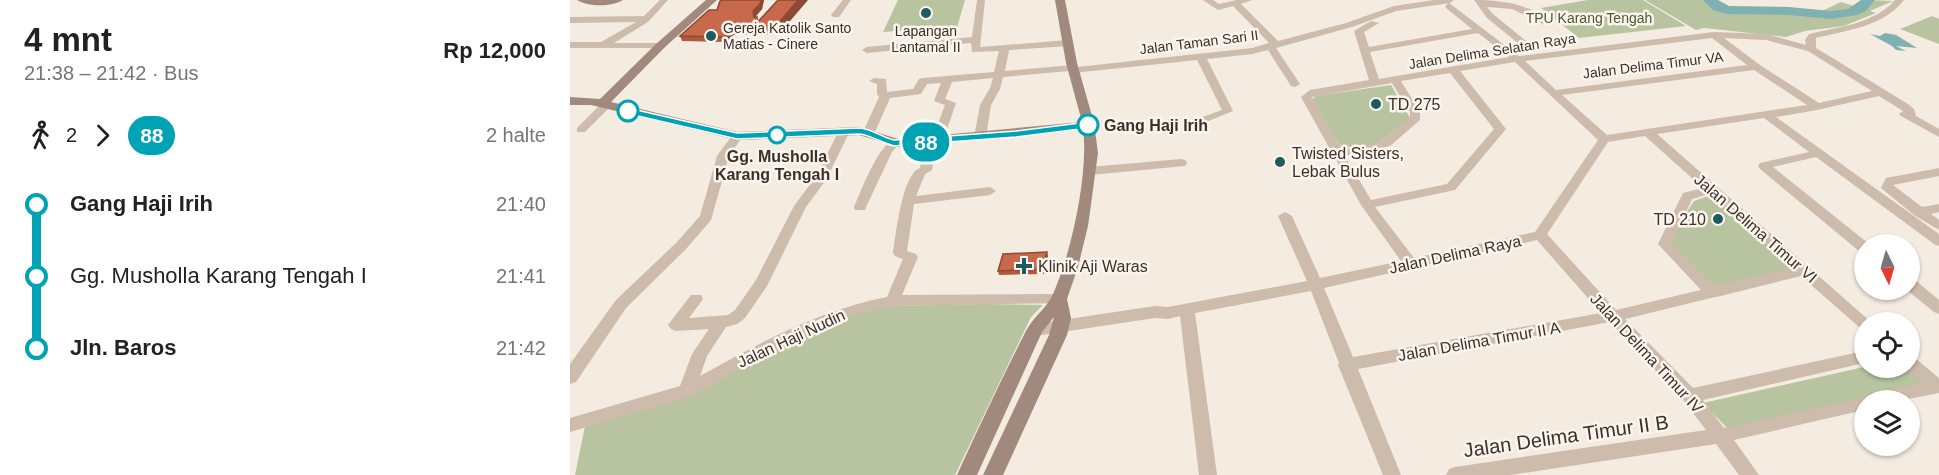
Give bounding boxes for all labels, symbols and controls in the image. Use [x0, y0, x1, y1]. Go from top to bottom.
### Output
marker: Lapangan Lantamal II [919, 6, 933, 20]
park label: TPU Karang Tengah [1526, 10, 1652, 26]
place label: Gereja Katolik Santo Matias - Cinere [723, 20, 852, 52]
text: 4 mnt [24, 21, 112, 58]
place label: Lapangan Lantamal II [891, 23, 961, 55]
street label: Jalan Taman Sari II [1139, 27, 1259, 57]
marker: Gereja Katolik Santo Matias - Cinere [704, 29, 718, 43]
street label: Jalan Delima Selatan Raya [1407, 30, 1577, 72]
text: Rp 12,000 [443, 38, 546, 63]
street label: Jalan Delima Timur VA [1582, 48, 1725, 82]
text: 21:38 – 21:42 · Bus [24, 62, 199, 84]
place label: TD 275 [1388, 96, 1441, 113]
marker: TD 275 [1369, 97, 1383, 111]
unlabelled marker [617, 100, 639, 122]
marker: Gang Haji Irih [1077, 114, 1099, 136]
place label: Gang Haji Irih [1104, 117, 1208, 134]
icon: walk [24, 119, 57, 152]
icon: forward [86, 119, 119, 152]
line badge: 88 [899, 122, 953, 162]
text: 2 [66, 124, 77, 146]
text: 88 [140, 124, 163, 147]
text: 2 halte [486, 124, 546, 146]
marker: Gg. Musholla Karang Tengah I [768, 126, 786, 144]
text: 88 [914, 131, 938, 154]
place label: Twisted Sisters, Lebak Bulus [1292, 145, 1404, 180]
place label: Gg. Musholla Karang Tengah I [715, 148, 839, 183]
marker: Twisted Sisters, Lebak Bulus [1273, 155, 1287, 169]
street label: Jalan Delima Timur VI [1691, 171, 1820, 286]
text: Gang Haji Irih [70, 191, 213, 216]
text: 21:40 [496, 193, 546, 215]
place label: TD 210 [1654, 211, 1706, 228]
marker: TD 210 [1711, 212, 1725, 226]
street label: Jalan Delima Raya [1388, 232, 1523, 277]
north arrow [1854, 234, 1920, 300]
map controls [1854, 234, 1920, 456]
marker: Klinik Aji Waras [1015, 257, 1033, 275]
place label: Klinik Aji Waras [1038, 258, 1148, 275]
text: Gg. Musholla Karang Tengah I [70, 263, 367, 288]
text: 21:41 [496, 265, 546, 287]
street label: Jalan Delima Timur IV [1587, 290, 1706, 417]
street label: Jalan Haji Nudin [735, 306, 848, 371]
button: locate [1854, 312, 1920, 378]
street label: Jalan Delima Timur II A [1397, 319, 1562, 364]
text: Jln. Baros [70, 335, 176, 360]
text: 21:42 [496, 337, 546, 359]
button: layers [1854, 390, 1920, 456]
street label: Jalan Delima Timur II B [1462, 411, 1670, 461]

